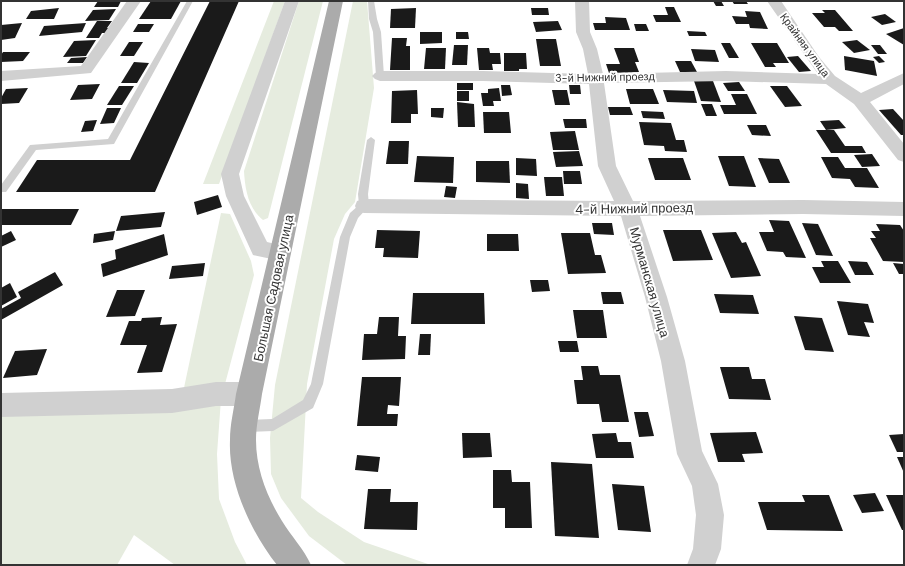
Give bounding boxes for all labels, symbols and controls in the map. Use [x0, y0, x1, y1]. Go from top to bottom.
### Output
street label: Крайняя улица [777, 10, 833, 81]
street label: 3-й Нижний проезд [555, 69, 655, 85]
street label: 4-й Нижний проезд [575, 199, 693, 218]
street label: Большая Садовая улица [250, 212, 298, 363]
street label: Мурманская улица [626, 225, 674, 340]

